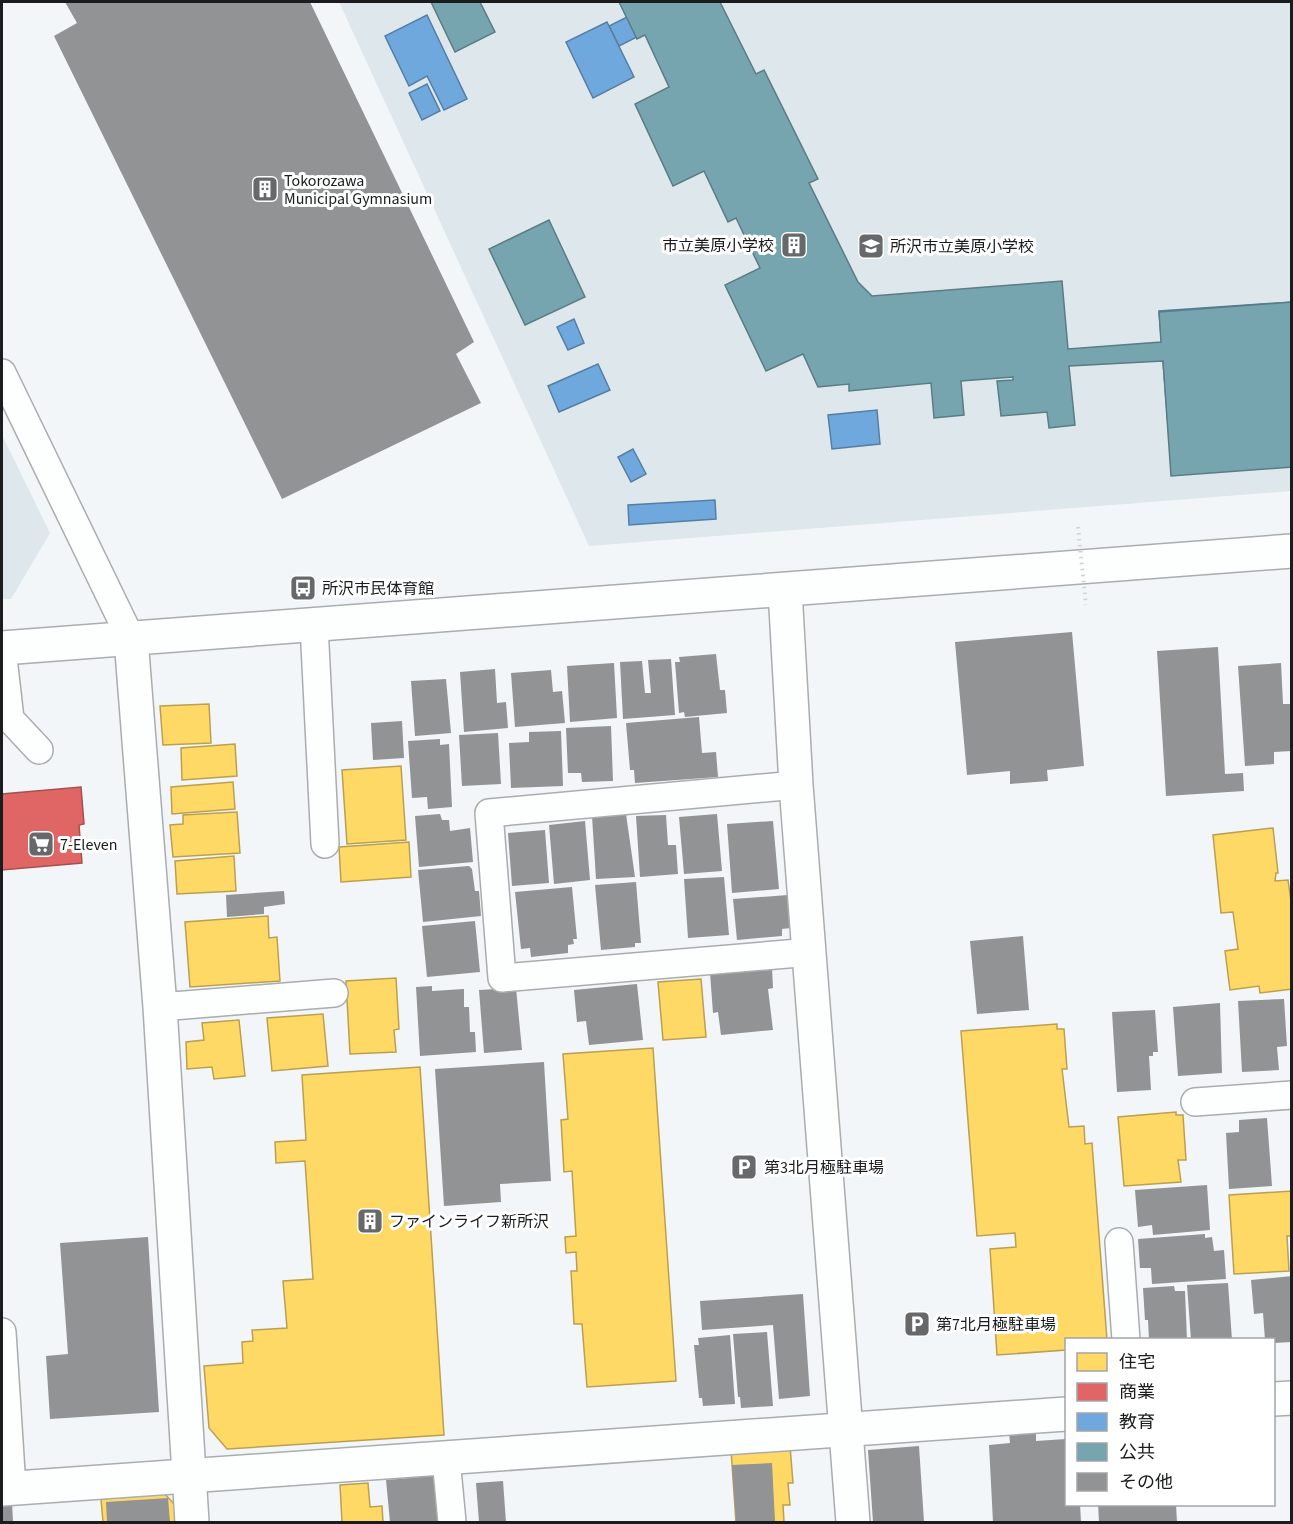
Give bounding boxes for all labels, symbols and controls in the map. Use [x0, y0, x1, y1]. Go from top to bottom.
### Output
place label: Tokorozawa Municipal Gymnasium [284, 170, 432, 210]
building icon: Tokorozawa Municipal Gymnasium [250, 174, 280, 204]
building icon: 市立美原小学校 [779, 230, 809, 260]
school or university icon: 所沢市立美原小学校 [856, 231, 886, 261]
place label: 市立美原小学校 [662, 235, 774, 257]
place label: 所沢市立美原小学校 [890, 236, 1034, 258]
bus stop icon: 所沢市民体育館 [288, 573, 318, 603]
place label: 所沢市民体育館 [322, 578, 434, 600]
supermarket icon: 7-Eleven [26, 829, 56, 859]
place label: 7-Eleven [60, 834, 118, 856]
parking icon: 第3北月極駐車場 [729, 1152, 759, 1182]
place label: 第3北月極駐車場 [764, 1157, 884, 1179]
building icon: ファインライフ新所沢 [355, 1206, 385, 1236]
place label: ファインライフ新所沢 [389, 1211, 549, 1233]
parking icon: 第7北月極駐車場 [902, 1309, 932, 1339]
place label: 第7北月極駐車場 [936, 1314, 1056, 1336]
legend [1065, 1338, 1275, 1506]
text: 住宅 [1119, 1350, 1155, 1375]
text: 商業 [1119, 1380, 1155, 1405]
text: 教育 [1119, 1410, 1155, 1435]
text: 公共 [1119, 1440, 1155, 1465]
text: その他 [1119, 1470, 1173, 1495]

